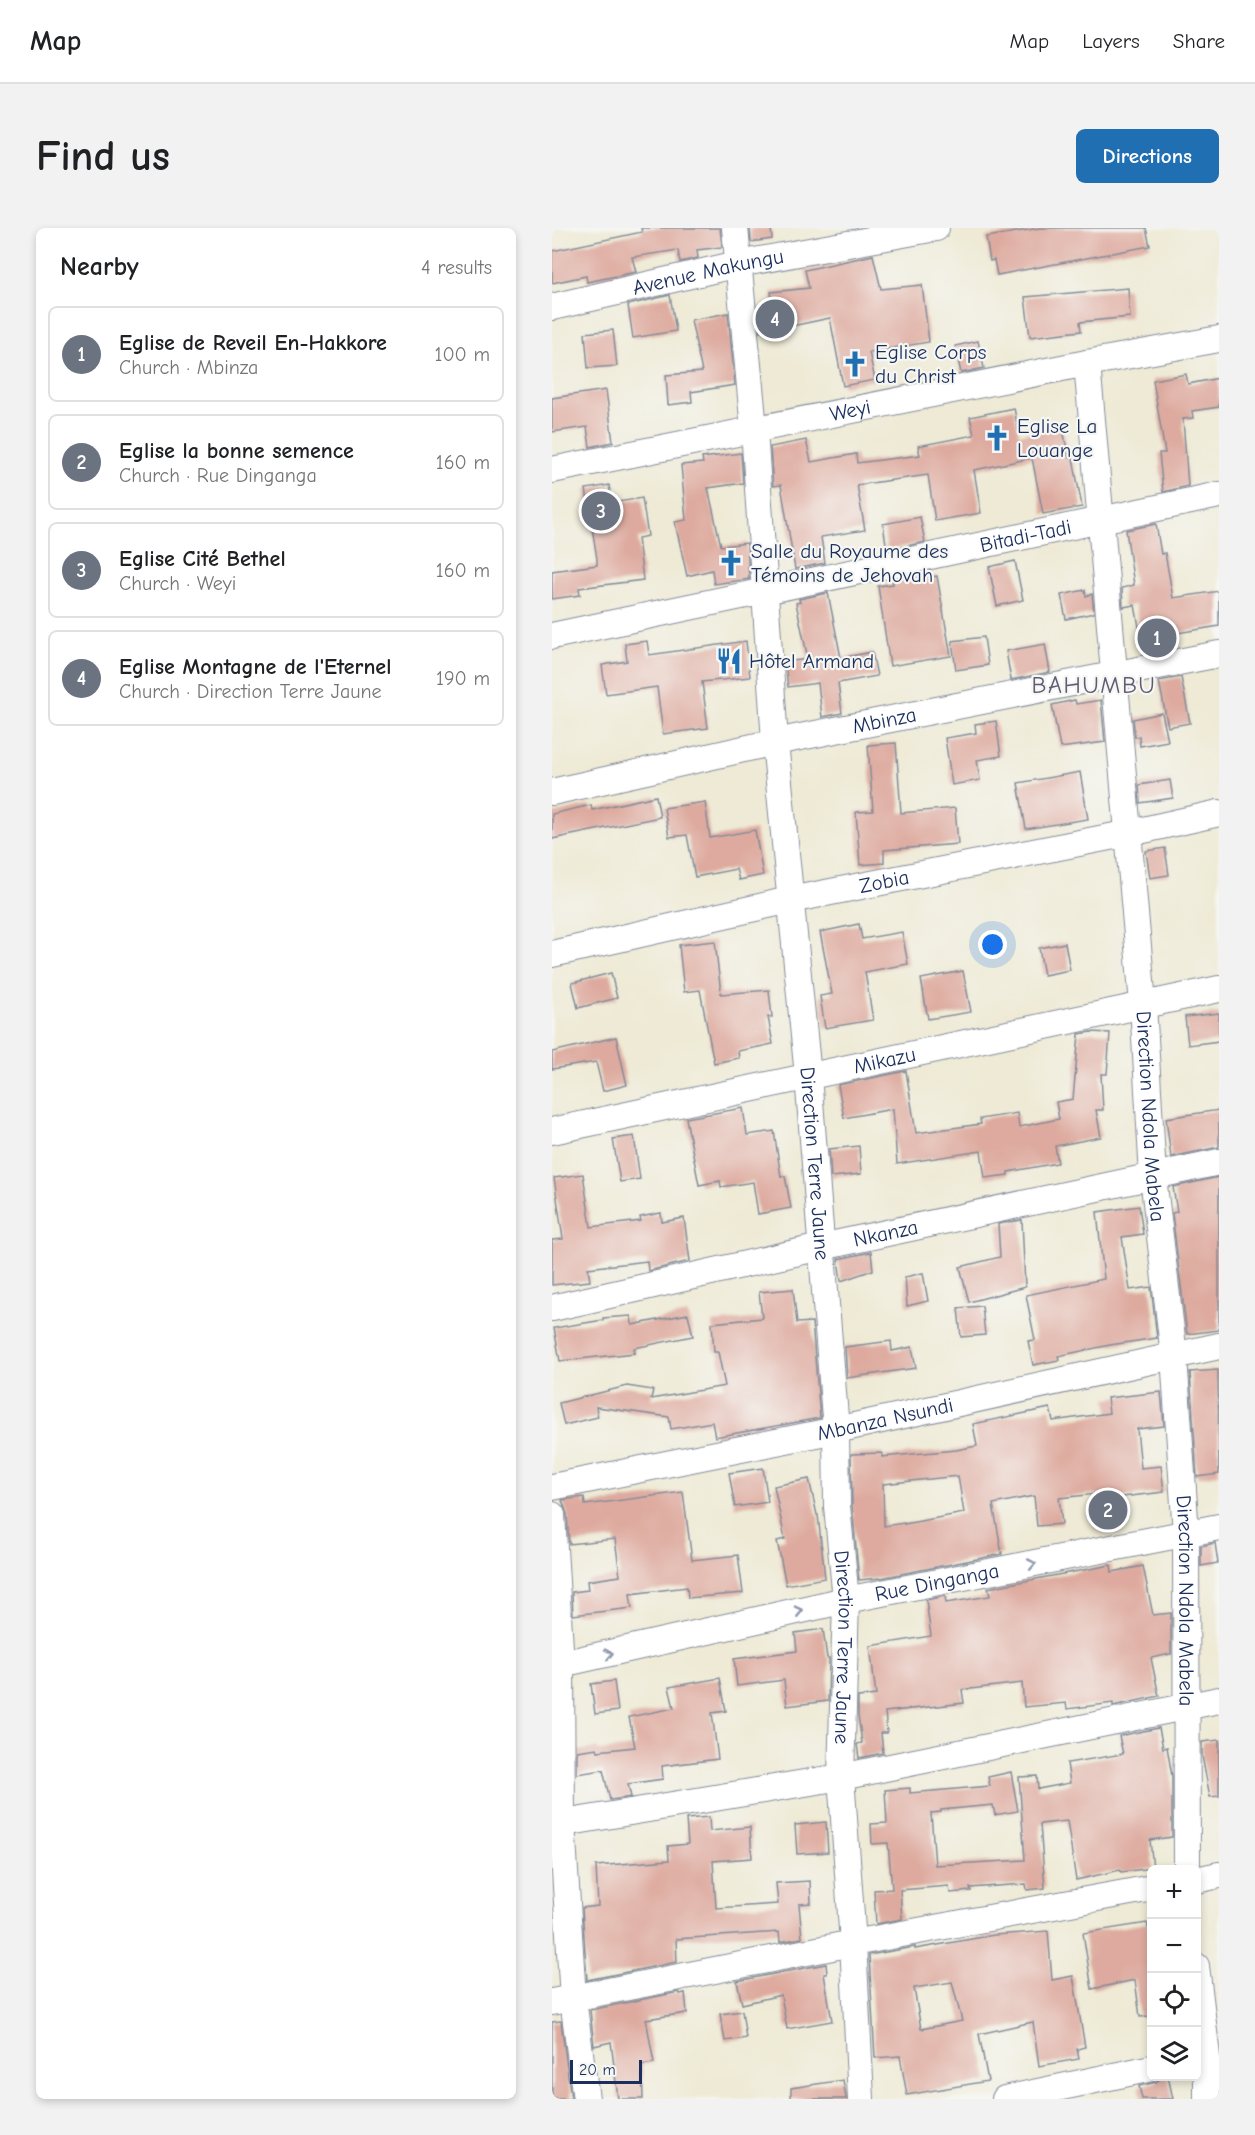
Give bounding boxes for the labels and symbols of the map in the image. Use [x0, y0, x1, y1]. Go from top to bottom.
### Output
street label: Avenue Makungu [630, 244, 785, 300]
pin: 4 [756, 296, 794, 341]
place label: Eglise Corps du Christ [875, 340, 986, 388]
church icon: Eglise Corps du Christ [840, 349, 870, 379]
street label: Weyi [827, 395, 873, 426]
place label: Eglise La Louange [1017, 414, 1097, 462]
church icon: Eglise La Louange [982, 423, 1012, 453]
pin: 3 [581, 488, 620, 534]
street label: Bitadi-Tadi [978, 515, 1073, 557]
place label: Salle du Royaume des Témoins de Jehovah [751, 539, 948, 587]
church icon: Salle du Royaume des Témoins de Jehovah [716, 548, 746, 578]
pin: 1 [1138, 616, 1176, 660]
restaurant icon: Hôtel Armand [714, 646, 744, 676]
place label: Hôtel Armand [749, 649, 874, 673]
district label: BAHUMBU [1032, 671, 1156, 699]
street label: Mbinza [850, 702, 918, 738]
street label: Zobia [857, 865, 911, 898]
your location [978, 930, 1007, 959]
street label: Direction Ndola Mabela [1131, 1010, 1170, 1223]
street label: Mikazu [851, 1042, 918, 1078]
street label: Direction Terre Jaune [795, 1066, 835, 1261]
street label: Nkanza [851, 1215, 920, 1252]
street label: Mbanza Nsundi [815, 1393, 955, 1446]
pin: 2 [1088, 1488, 1128, 1532]
street label: Direction Ndola Mabela [1171, 1494, 1199, 1706]
street label: Direction Terre Jaune [829, 1549, 858, 1745]
street label: Rue Dinganga [873, 1558, 1001, 1606]
one-way arrow [1026, 1558, 1036, 1571]
one-way arrow [794, 1605, 804, 1618]
one-way arrow [604, 1648, 614, 1661]
scale bar [570, 2057, 642, 2084]

